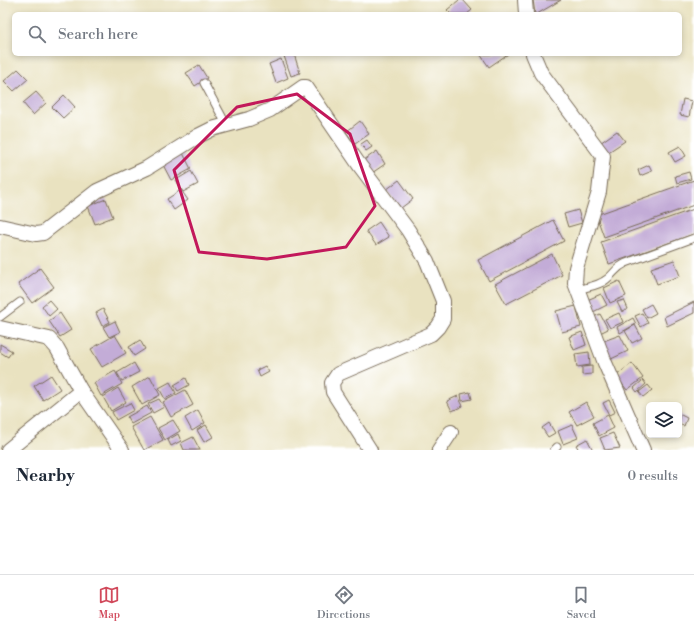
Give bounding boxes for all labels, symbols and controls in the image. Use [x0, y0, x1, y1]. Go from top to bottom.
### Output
search box [12, 12, 682, 56]
icon: search [26, 23, 48, 45]
text: Search here [58, 25, 138, 44]
map controls [646, 402, 682, 438]
button: layers [646, 402, 682, 438]
text: Nearby [16, 465, 75, 487]
text: 0 results [627, 468, 678, 484]
tab: Map [98, 584, 120, 622]
tab: Directions [317, 584, 370, 622]
tab: Saved [567, 584, 596, 622]

